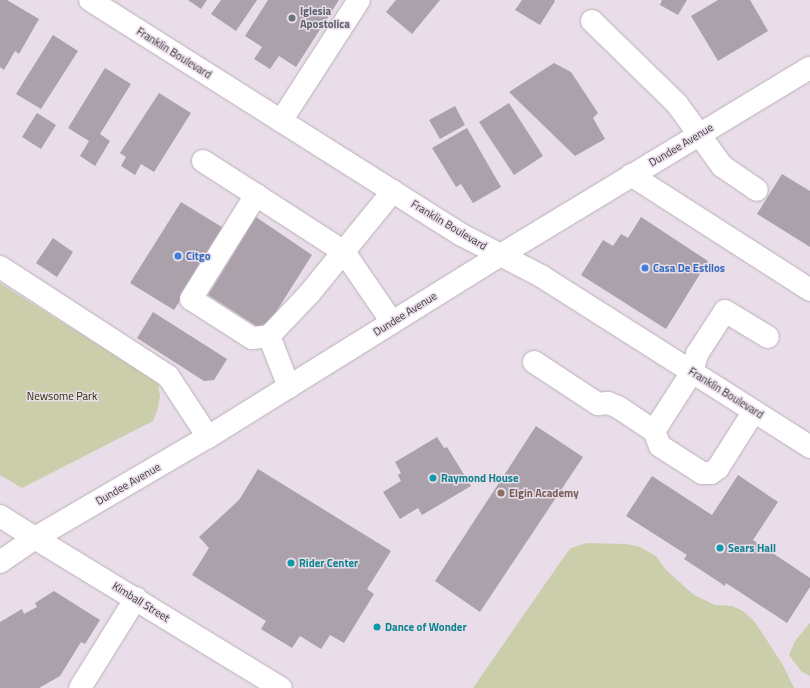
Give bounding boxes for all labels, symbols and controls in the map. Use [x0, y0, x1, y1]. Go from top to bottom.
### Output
place label: Iglesia Apostolica [300, 5, 350, 31]
marker: Iglesia Apostolica [287, 13, 297, 23]
street label: Franklin Boulevard [134, 25, 214, 81]
street label: Dundee Avenue [646, 121, 716, 169]
street label: Franklin Boulevard [409, 197, 489, 253]
place label: Citgo [186, 249, 211, 263]
marker: Citgo [173, 251, 183, 261]
place label: Casa De Estilos [653, 261, 725, 275]
marker: Casa De Estilos [640, 263, 650, 273]
street label: Dundee Avenue [371, 289, 439, 339]
street label: Franklin Boulevard [686, 365, 766, 421]
park label: Newsome Park [27, 389, 97, 403]
street label: Dundee Avenue [93, 460, 163, 508]
place label: Raymond House [441, 471, 519, 485]
marker: Raymond House [428, 473, 438, 483]
place label: Elgin Academy [509, 486, 579, 500]
marker: Elgin Academy [496, 488, 506, 498]
place label: Sears Hall [728, 541, 776, 555]
marker: Sears Hall [715, 543, 725, 553]
place label: Rider Center [299, 556, 358, 570]
marker: Rider Center [286, 558, 296, 568]
street label: Kimball Street [110, 579, 172, 625]
place label: Dance of Wonder [385, 620, 467, 634]
marker: Dance of Wonder [372, 622, 382, 632]

